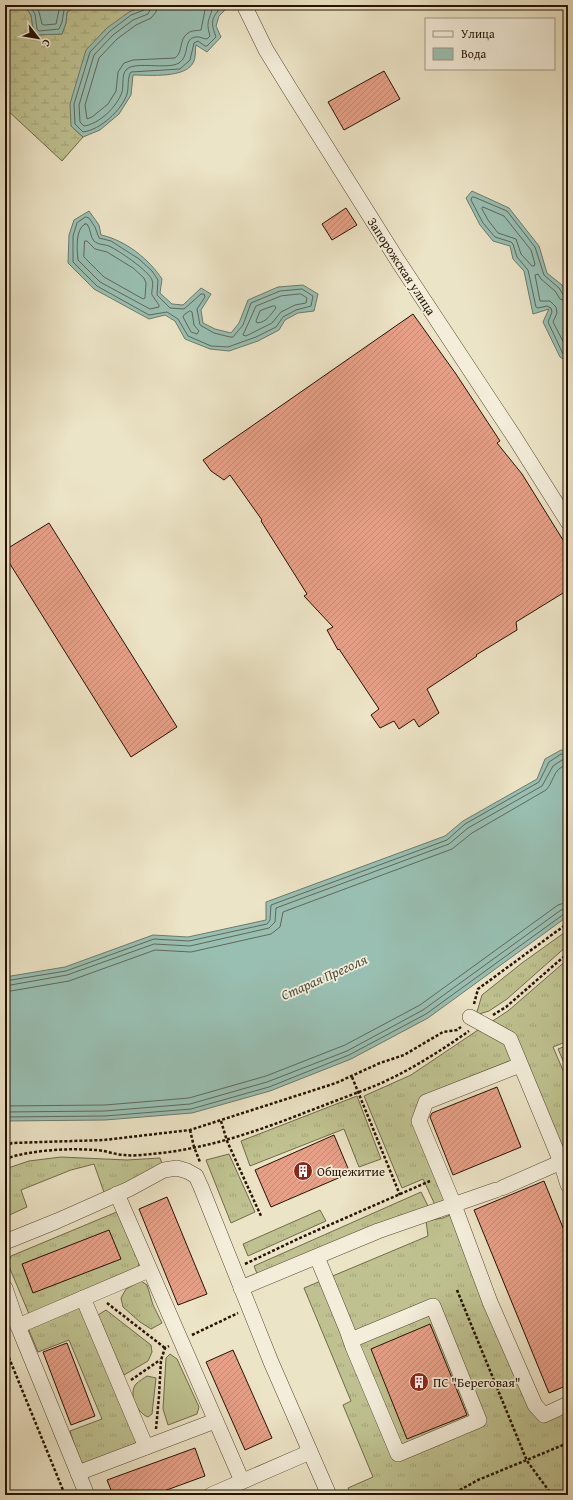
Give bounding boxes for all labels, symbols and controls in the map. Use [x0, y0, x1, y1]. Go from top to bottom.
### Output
north arrow [18, 18, 58, 58]
legend [425, 18, 555, 70]
text: Улица [461, 25, 495, 42]
text: С [38, 36, 55, 50]
text: Вода [461, 45, 486, 62]
street label: Запорожская улица [363, 214, 441, 320]
water label: Старая Преголя [278, 949, 370, 1005]
building icon: Общежитие [292, 1160, 314, 1182]
place label: Общежитие [317, 1162, 385, 1181]
building icon: ПС "Береговая" [408, 1371, 430, 1393]
place label: ПС "Береговая" [433, 1373, 521, 1392]

